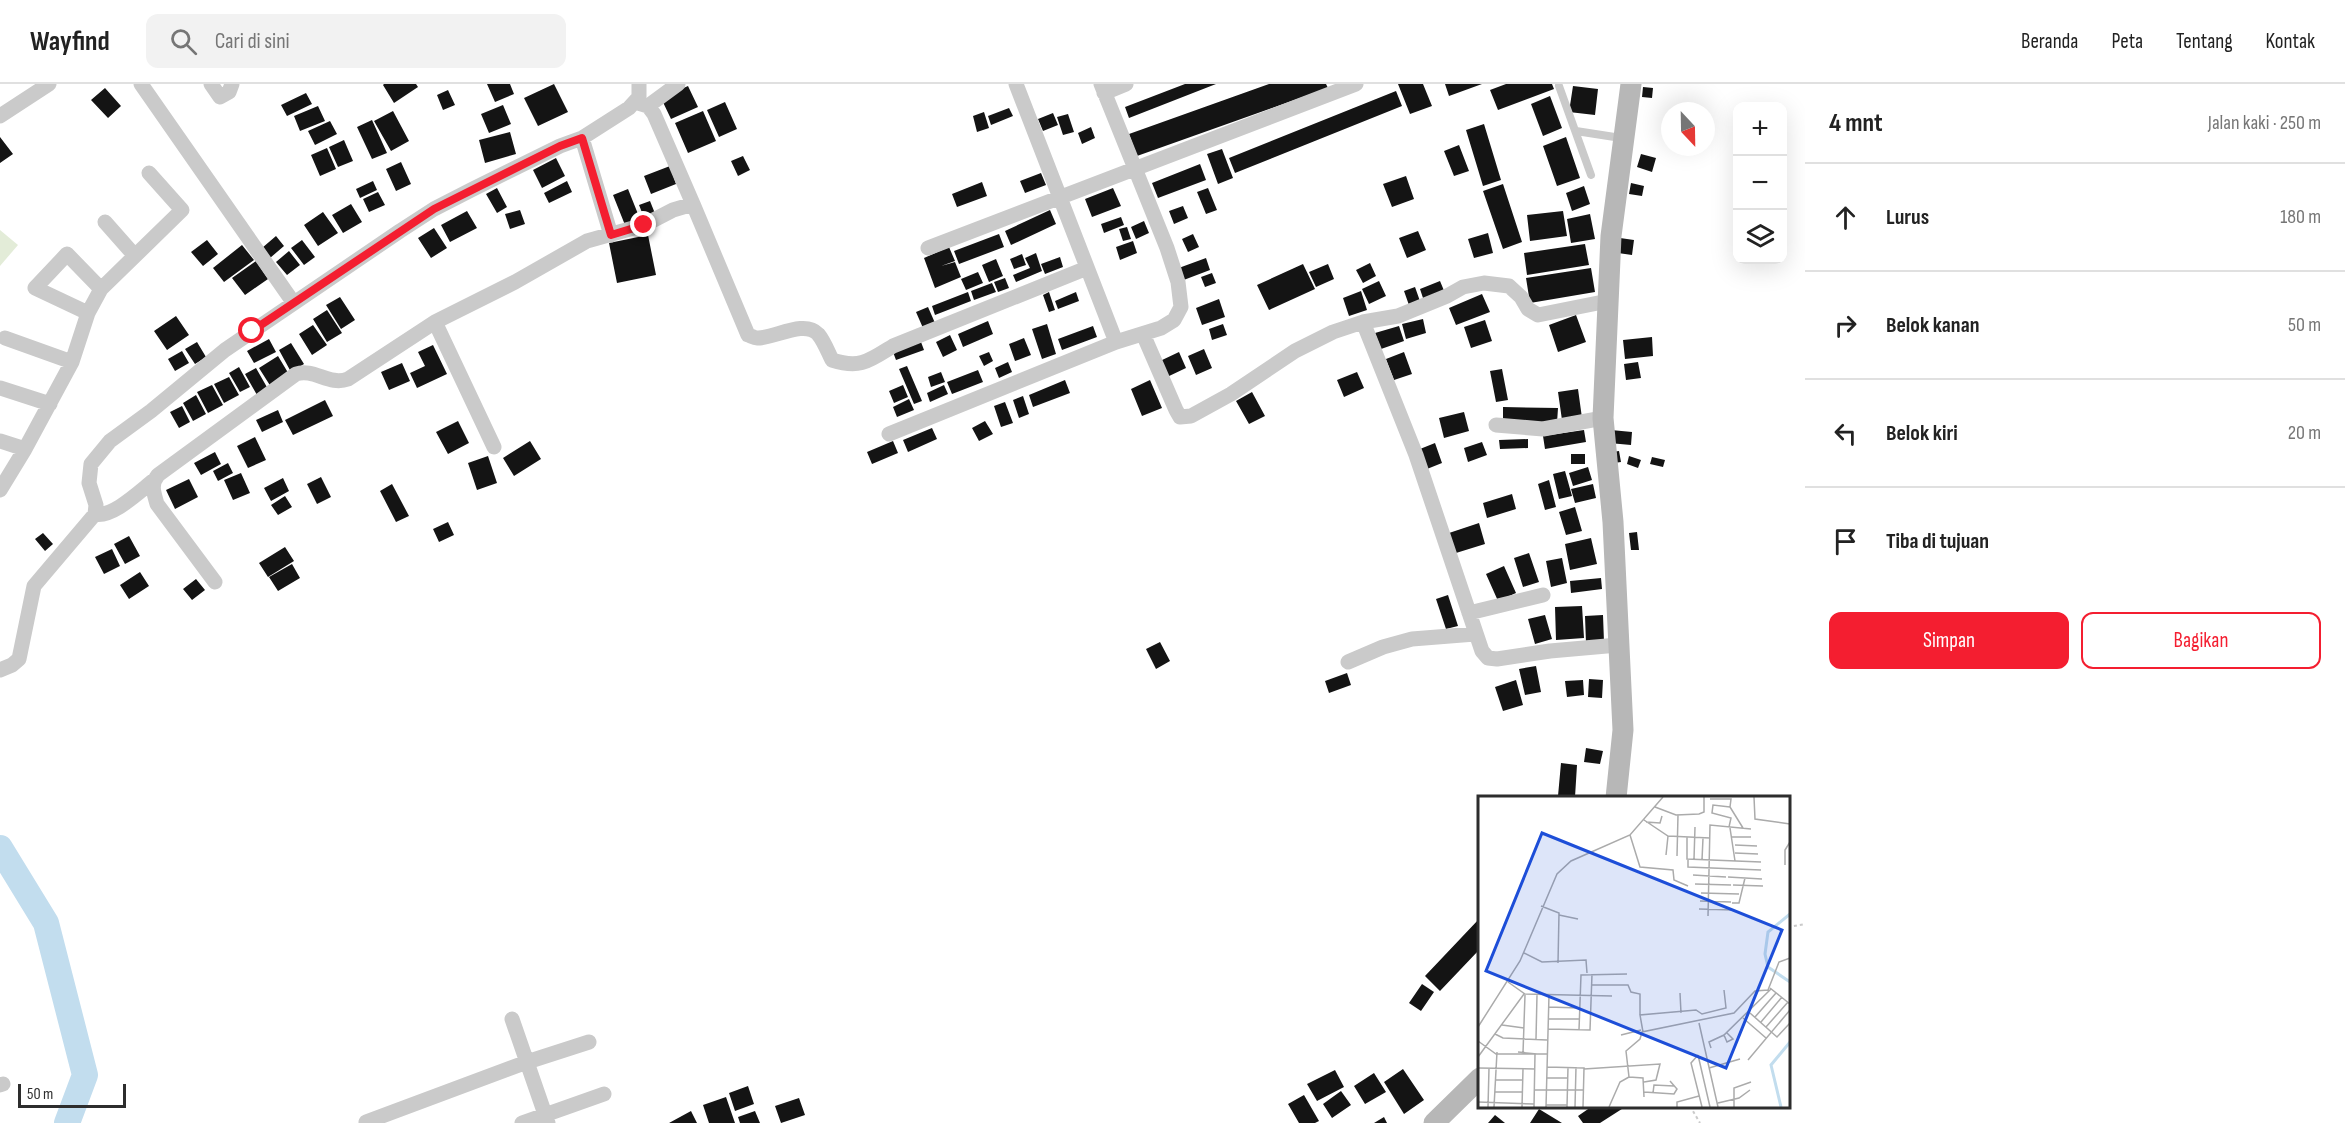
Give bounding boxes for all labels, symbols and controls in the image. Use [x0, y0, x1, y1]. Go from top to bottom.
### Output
search box [146, 14, 566, 68]
text: Wayfind [30, 25, 110, 58]
icon: search [167, 25, 200, 58]
text: Cari di sini [215, 28, 290, 55]
text: Beranda [2021, 29, 2078, 54]
text: Peta [2111, 29, 2143, 54]
text: Tentang [2176, 29, 2233, 54]
text: Kontak [2266, 29, 2315, 54]
north arrow [1661, 102, 1715, 156]
map controls [1733, 102, 1787, 264]
button: + [1733, 102, 1787, 156]
text: 4 mnt [1829, 108, 1883, 139]
text: Jalan kaki · 250 m [2208, 111, 2321, 135]
button: − [1733, 156, 1787, 210]
icon: ahead [1829, 201, 1862, 234]
text: Lurus [1886, 204, 1929, 231]
text: 180 m [2280, 205, 2321, 229]
button: layers [1733, 210, 1787, 264]
route end [630, 211, 656, 237]
icon: right [1829, 309, 1862, 342]
text: Belok kanan [1886, 312, 1979, 339]
text: 50 m [2288, 313, 2321, 337]
route start [238, 317, 264, 343]
icon: left [1829, 417, 1862, 450]
text: Belok kiri [1886, 420, 1958, 447]
text: 20 m [2288, 421, 2321, 445]
icon: arrive [1829, 525, 1862, 558]
text: Tiba di tujuan [1886, 528, 1989, 555]
button: Simpan [1829, 612, 2069, 669]
button: Bagikan [2081, 612, 2321, 669]
inset map [1478, 796, 1790, 1108]
scale bar [18, 1081, 126, 1108]
text: 50 m [27, 1085, 53, 1104]

